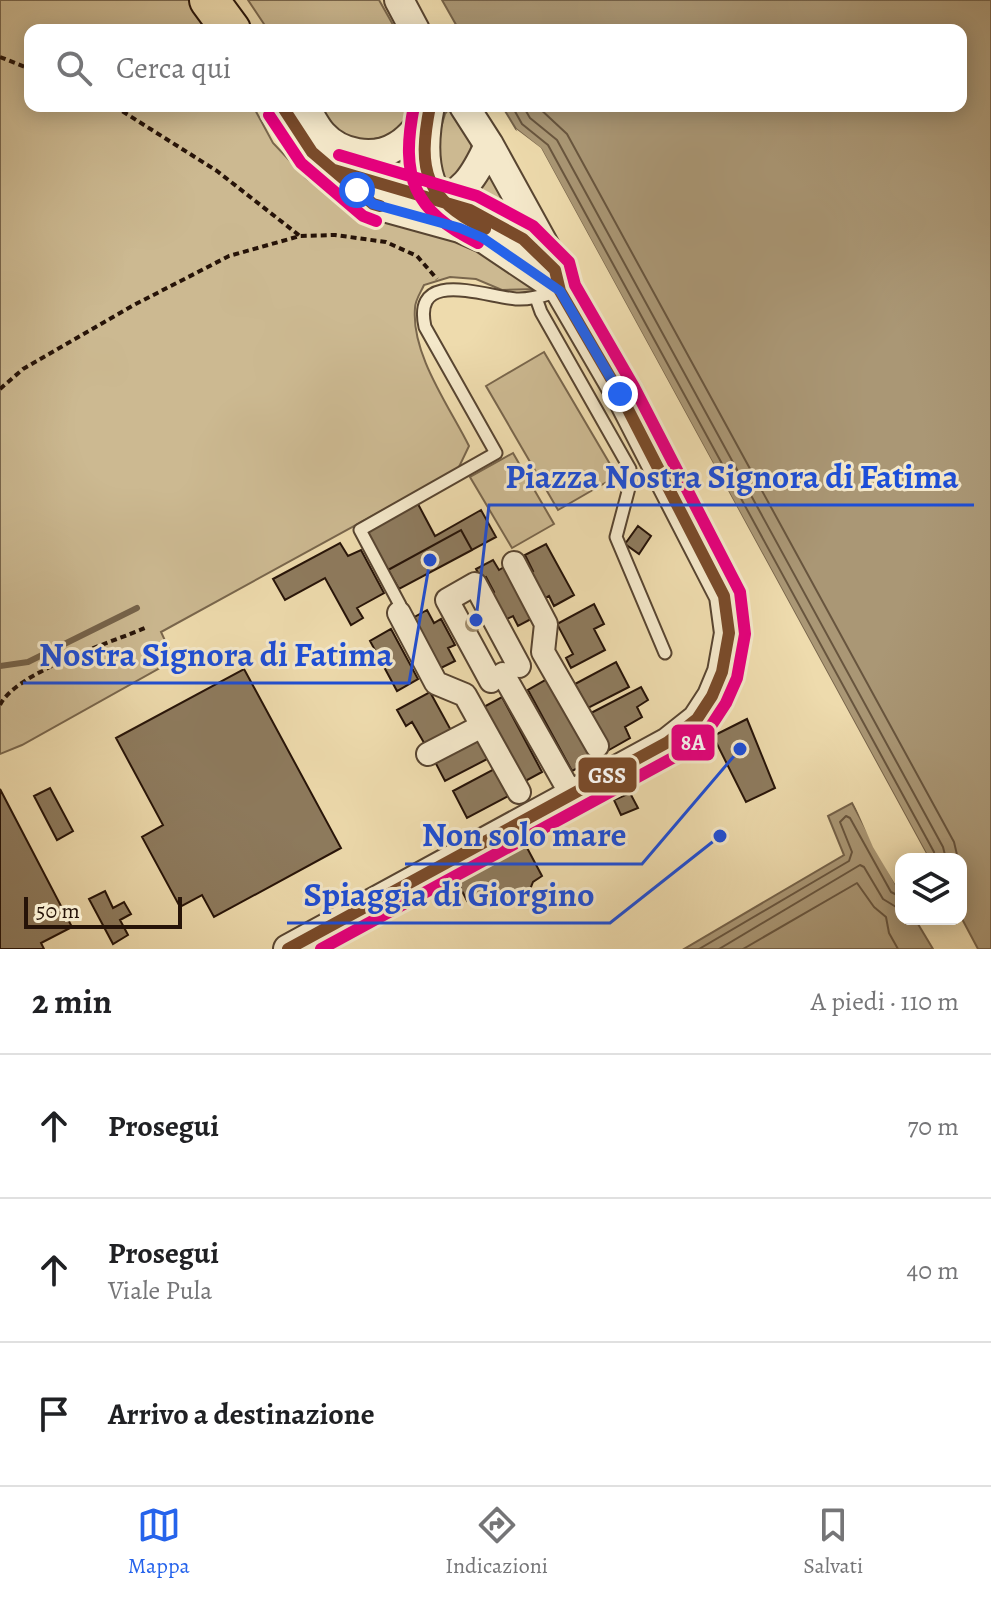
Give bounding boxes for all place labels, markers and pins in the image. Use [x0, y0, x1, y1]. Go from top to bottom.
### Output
callout: Piazza Nostra Signora di Fatima [489, 447, 974, 505]
callout: Nostra Signora di Fatima [23, 625, 409, 683]
callout: Non solo mare [405, 806, 642, 864]
callout: Spiaggia di Giorgino [287, 865, 610, 923]

